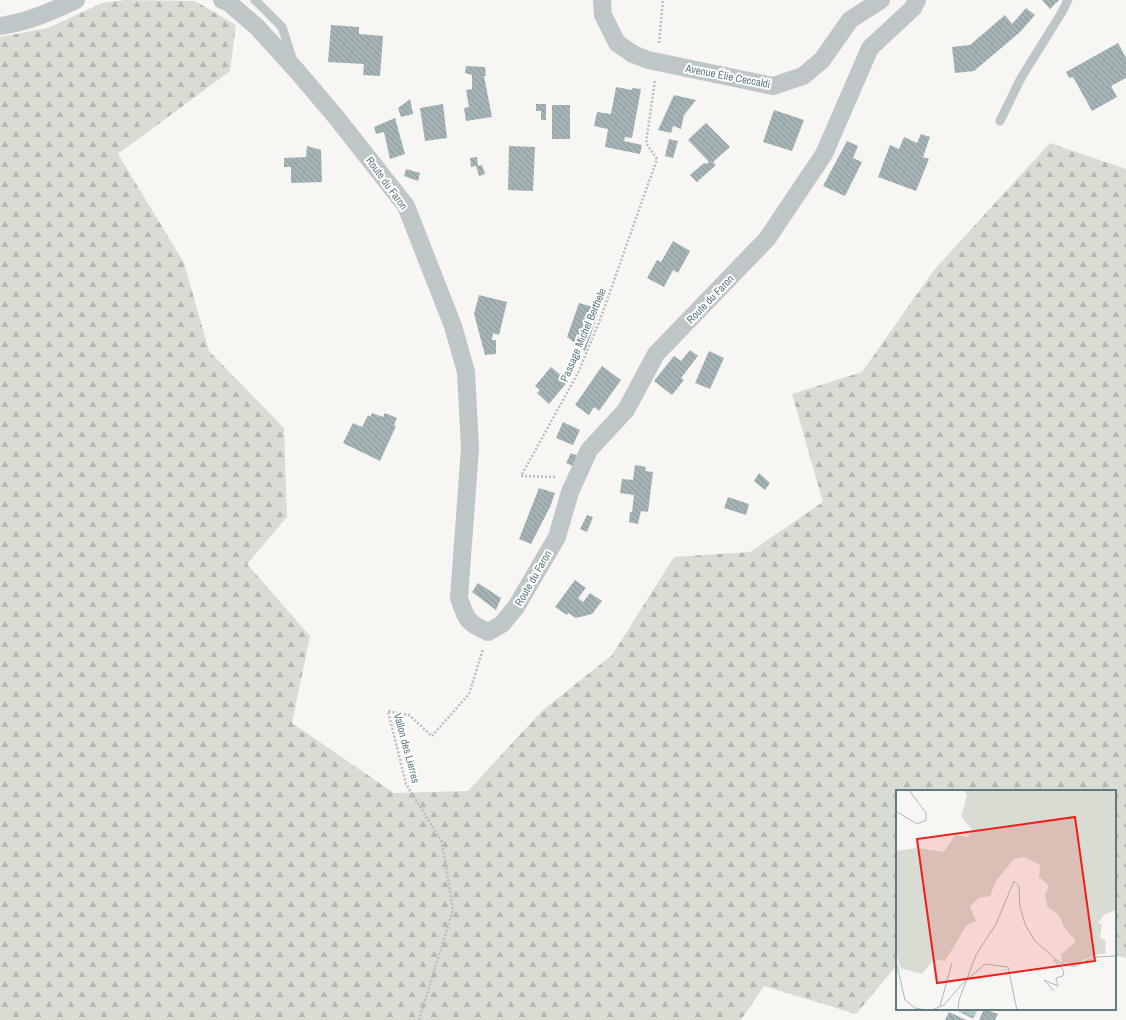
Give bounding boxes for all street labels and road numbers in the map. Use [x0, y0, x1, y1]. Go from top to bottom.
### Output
street label: Avenue Élie Ceccaldi [683, 61, 772, 91]
street label: Route du Faron [363, 154, 411, 212]
street label: Route du Faron [683, 272, 737, 326]
street label: Passage Michel Berthele [557, 286, 609, 384]
street label: Route du Faron [511, 548, 555, 608]
street label: Vallon des Lierres [391, 711, 423, 785]

